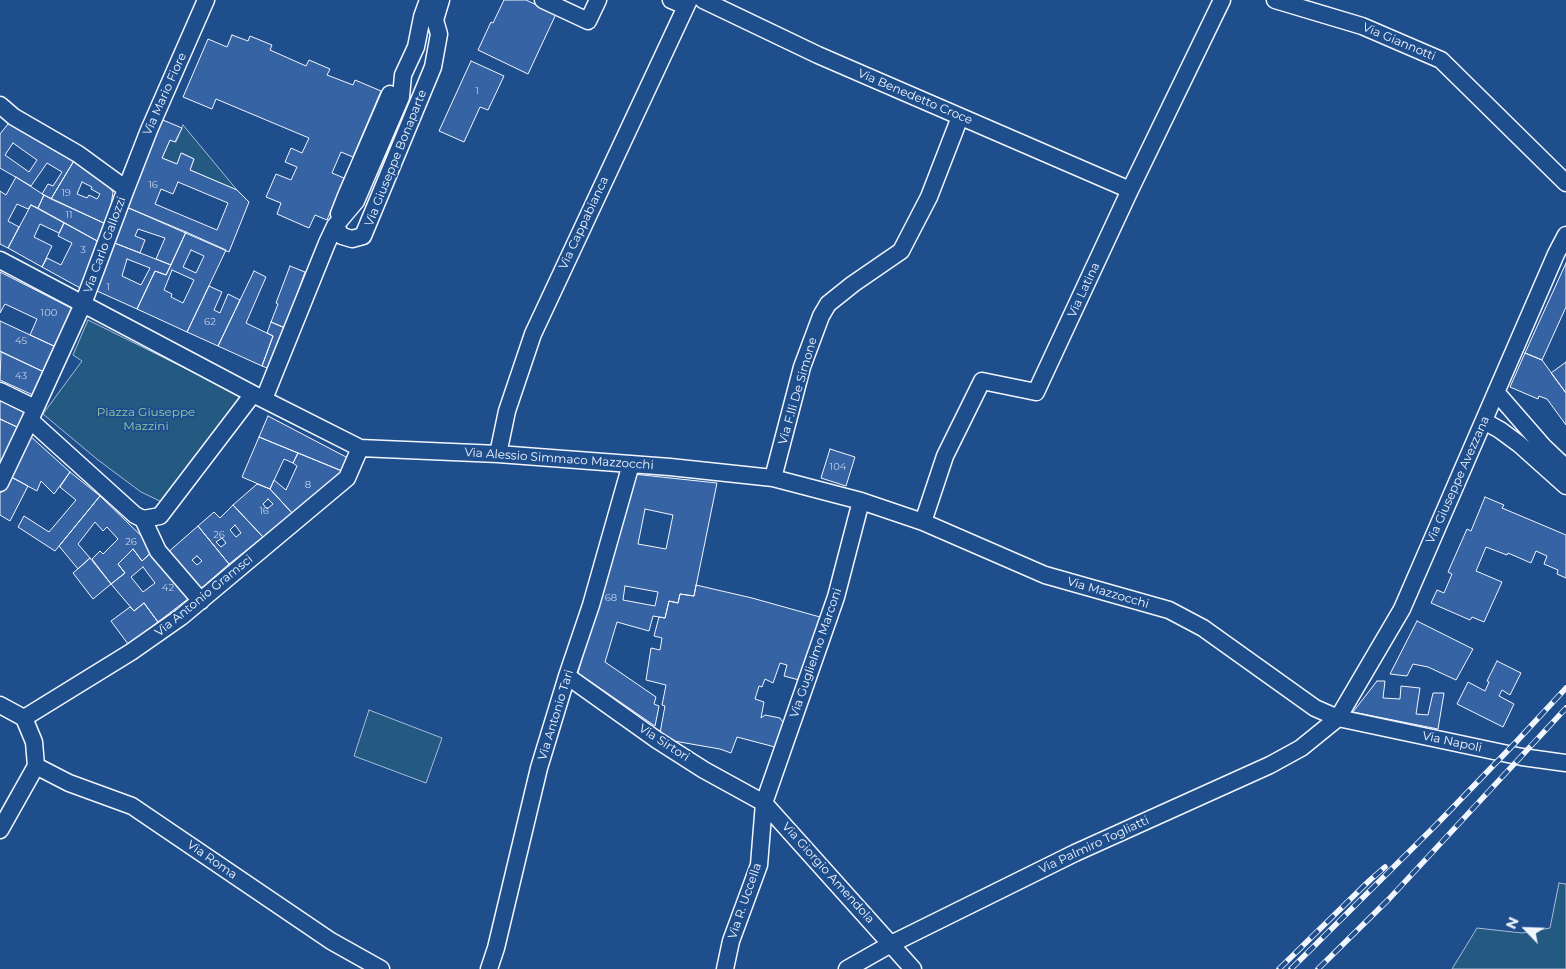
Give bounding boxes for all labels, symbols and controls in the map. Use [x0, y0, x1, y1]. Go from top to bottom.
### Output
street label: Via Giannotti [1360, 20, 1438, 64]
street label: Via Mario Fiore [140, 50, 190, 138]
street label: Via Benedetto Croce [855, 66, 975, 128]
house number: 1 [475, 85, 479, 97]
street label: Via Giuseppe Bonaparte [362, 88, 430, 228]
street label: Via Cappabianca [556, 174, 612, 272]
house number: 16 [148, 179, 158, 191]
house number: 19 [61, 187, 71, 199]
street label: Via Carlo Gallozzi [81, 195, 129, 295]
house number: 11 [65, 209, 73, 221]
house number: 3 [80, 244, 86, 256]
street label: Via Latina [1065, 260, 1103, 320]
house number: 1 [106, 281, 110, 293]
house number: 100 [41, 307, 57, 319]
house number: 62 [204, 316, 216, 328]
house number: 45 [15, 335, 27, 347]
street label: Via F.lli De Simone [776, 336, 820, 446]
house number: 43 [15, 370, 27, 382]
park label: Piazza Giuseppe Mazzini [97, 405, 195, 433]
street label: Via Giuseppe Avezzana [1423, 414, 1493, 546]
street label: Via Alessio Simmaco Mazzocchi [464, 445, 654, 473]
house number: 104 [830, 461, 846, 473]
house number: 8 [305, 479, 311, 491]
house number: 16 [259, 505, 269, 517]
house number: 26 [213, 529, 225, 541]
house number: 26 [125, 536, 137, 548]
street label: Via Antonio Gramsci [152, 552, 256, 640]
street label: Via Mazzocchi [1065, 574, 1151, 612]
house number: 42 [162, 582, 174, 594]
street label: Via Guglielmo Marconi [787, 586, 845, 720]
house number: 68 [605, 592, 617, 604]
street label: Via Antonio Tari [535, 668, 577, 762]
street label: Via Sirtori [636, 721, 692, 765]
street label: Via Napoli [1421, 729, 1483, 755]
street label: Via Palmiro Togliatti [1037, 813, 1151, 877]
street label: Via Giorgio Amendola [779, 819, 877, 927]
street label: Via Roma [184, 838, 240, 882]
street label: Via R. Uccella [725, 861, 765, 941]
north arrow [1501, 904, 1551, 954]
text: N [1502, 914, 1523, 932]

